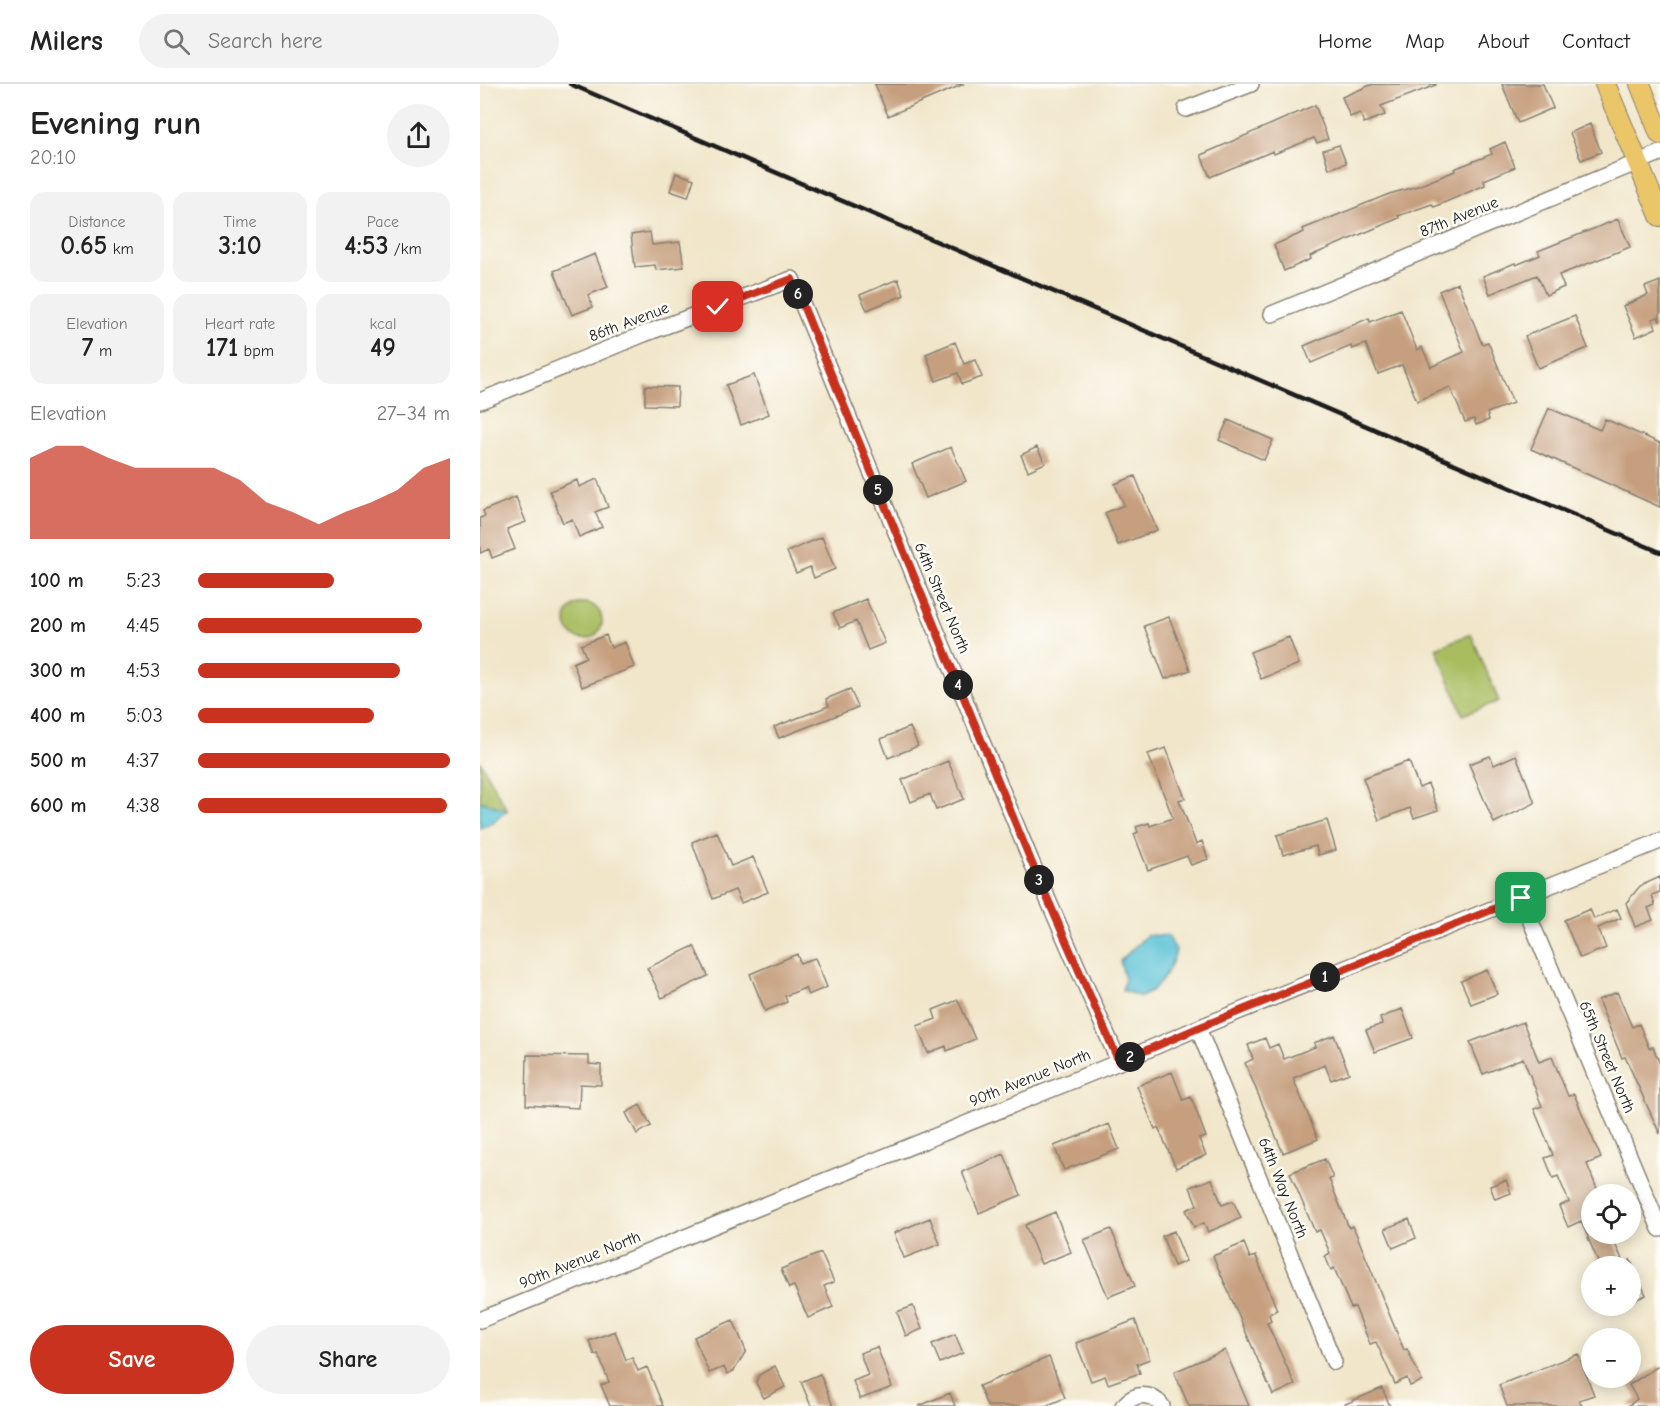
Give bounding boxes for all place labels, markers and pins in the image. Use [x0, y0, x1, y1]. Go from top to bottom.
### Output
pin: 6 [783, 279, 813, 309]
pin [692, 281, 743, 332]
pin: 5 [863, 475, 893, 505]
pin: 4 [943, 670, 973, 700]
pin: 3 [1024, 865, 1054, 895]
pin [1495, 872, 1546, 923]
pin: 1 [1310, 962, 1340, 992]
pin: 2 [1115, 1042, 1145, 1072]

